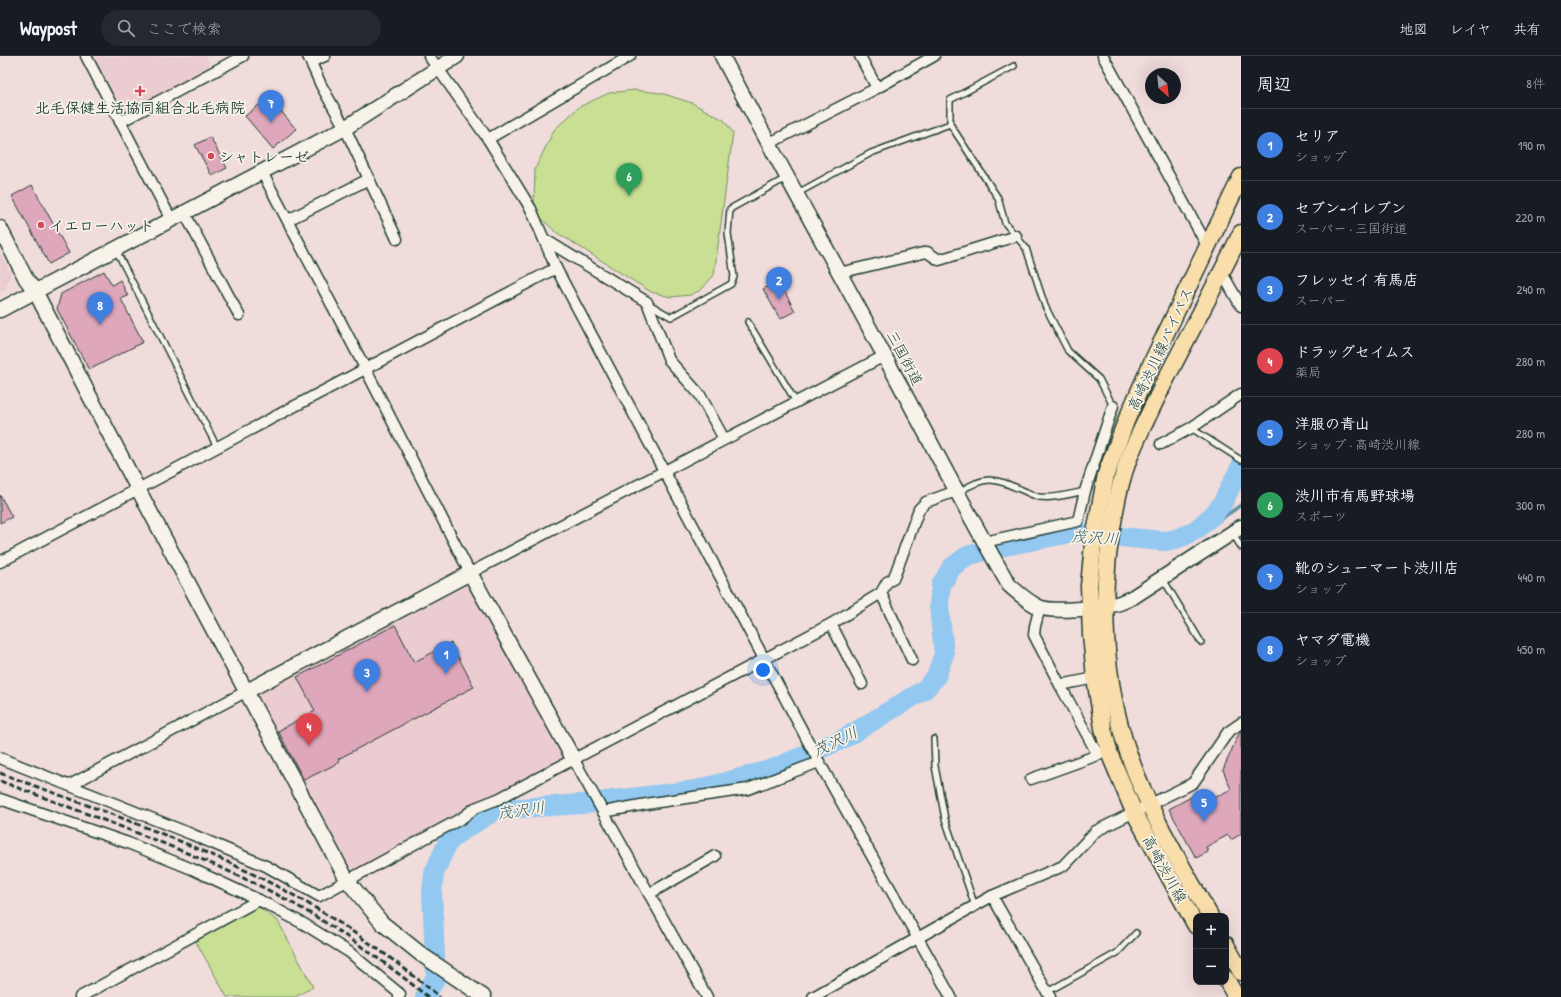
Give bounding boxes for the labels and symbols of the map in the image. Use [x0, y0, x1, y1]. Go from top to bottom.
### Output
north arrow [1145, 68, 1181, 104]
marker: 北毛保健生活協同組合北毛病院 [134, 85, 146, 97]
pin: 7 [258, 90, 284, 123]
place label: 北毛保健生活協同組合北毛病院 [35, 97, 245, 118]
place label: シャトレーゼ [219, 146, 309, 167]
marker: シャトレーゼ [206, 151, 216, 161]
pin: 6 [616, 163, 642, 196]
place label: イエローハット [49, 215, 154, 236]
marker: イエローハット [36, 220, 46, 230]
pin: 2 [766, 267, 792, 300]
street label: 高崎渋川線バイパス [1122, 284, 1198, 414]
pin: 8 [87, 292, 113, 325]
street label: 三国街道 [882, 327, 928, 389]
water label: 茂沢川 [1070, 525, 1120, 549]
pin: 1 [433, 641, 459, 674]
pin: 3 [354, 659, 380, 692]
your location [753, 660, 773, 680]
pin: 4 [296, 713, 322, 746]
water label: 茂沢川 [809, 721, 861, 761]
pin: 5 [1191, 789, 1217, 822]
water label: 茂沢川 [496, 796, 546, 824]
street label: 高崎渋川線 [1138, 831, 1192, 907]

